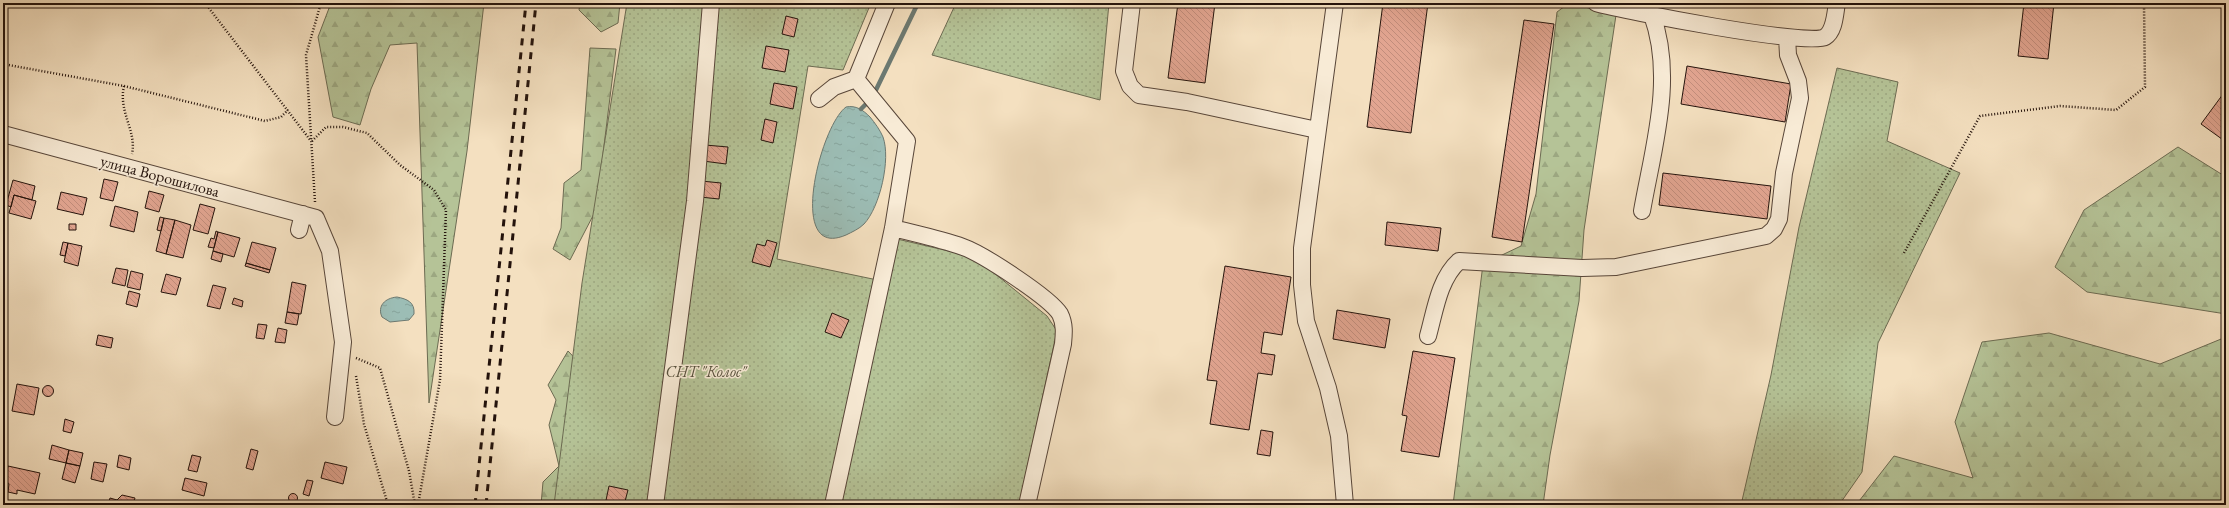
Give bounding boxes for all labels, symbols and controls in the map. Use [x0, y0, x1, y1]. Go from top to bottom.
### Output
street label: улица Ворошилова [98, 150, 222, 202]
park label: СНТ "Колос" [666, 361, 748, 382]

